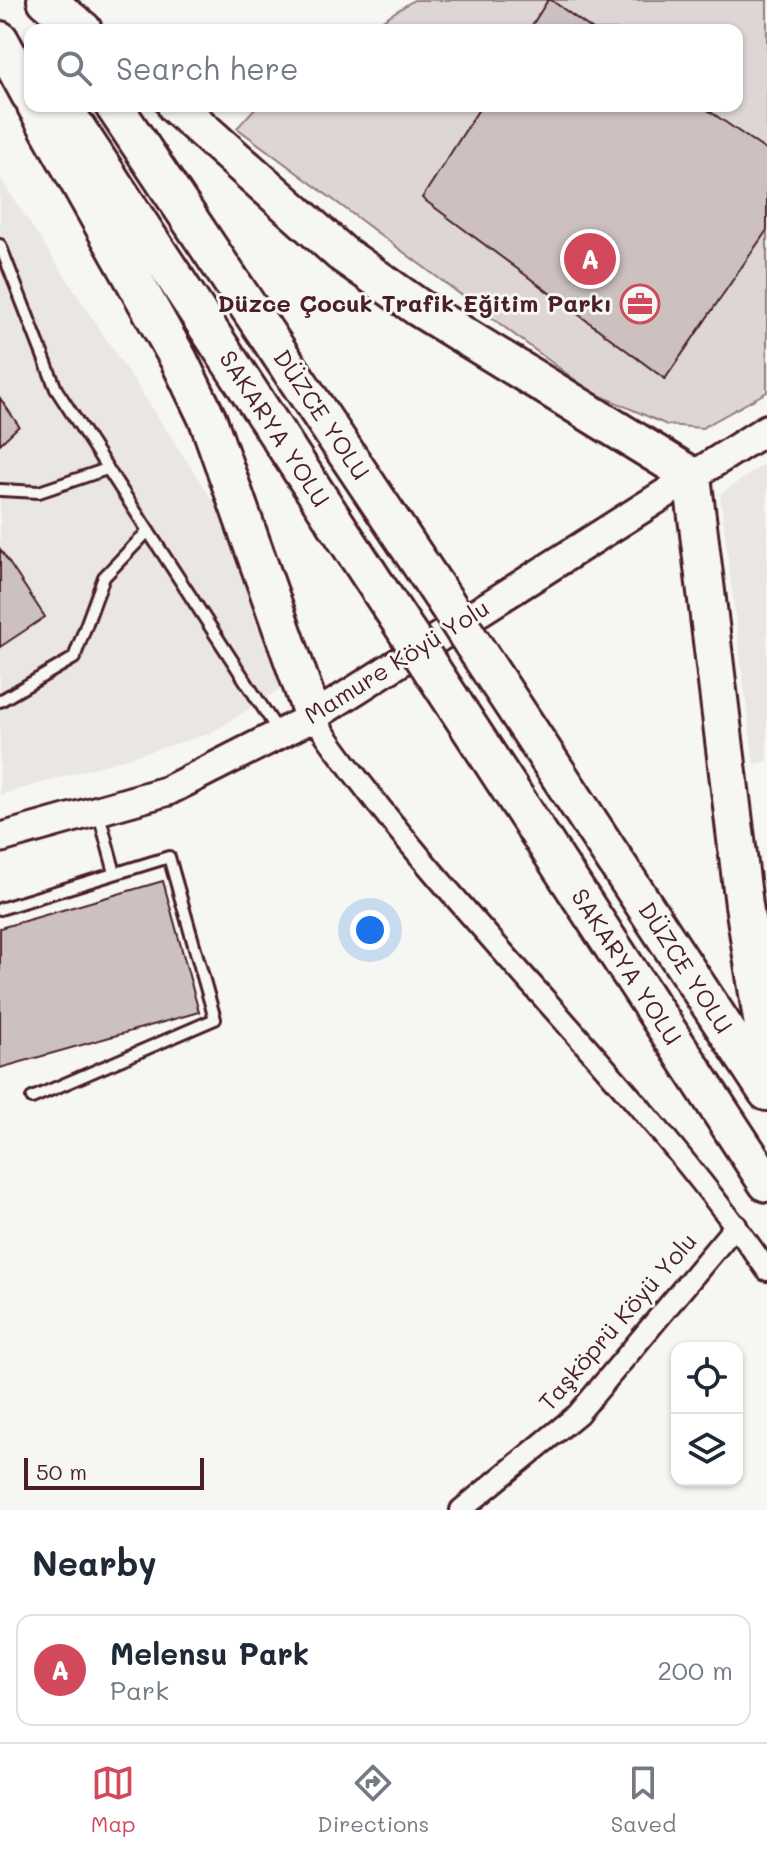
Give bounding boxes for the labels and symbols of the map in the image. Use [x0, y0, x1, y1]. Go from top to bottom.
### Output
pin: A [564, 229, 616, 289]
office icon: Düzce Çocuk Trafik Eğitim Parkı [619, 283, 661, 325]
place label: Düzce Çocuk Trafik Eğitim Parkı [218, 287, 612, 318]
street label: DÜZCE YOLU [267, 343, 377, 485]
street label: SAKARYA YOLU [213, 344, 337, 512]
street label: Mamure Köyü Yolu [298, 591, 494, 730]
street label: SAKARYA YOLU [565, 882, 689, 1050]
street label: DÜZCE YOLU [632, 896, 740, 1039]
your location [350, 910, 390, 950]
street label: Taşköprü Köyü Yolu [531, 1226, 703, 1416]
scale bar [24, 1454, 204, 1490]

